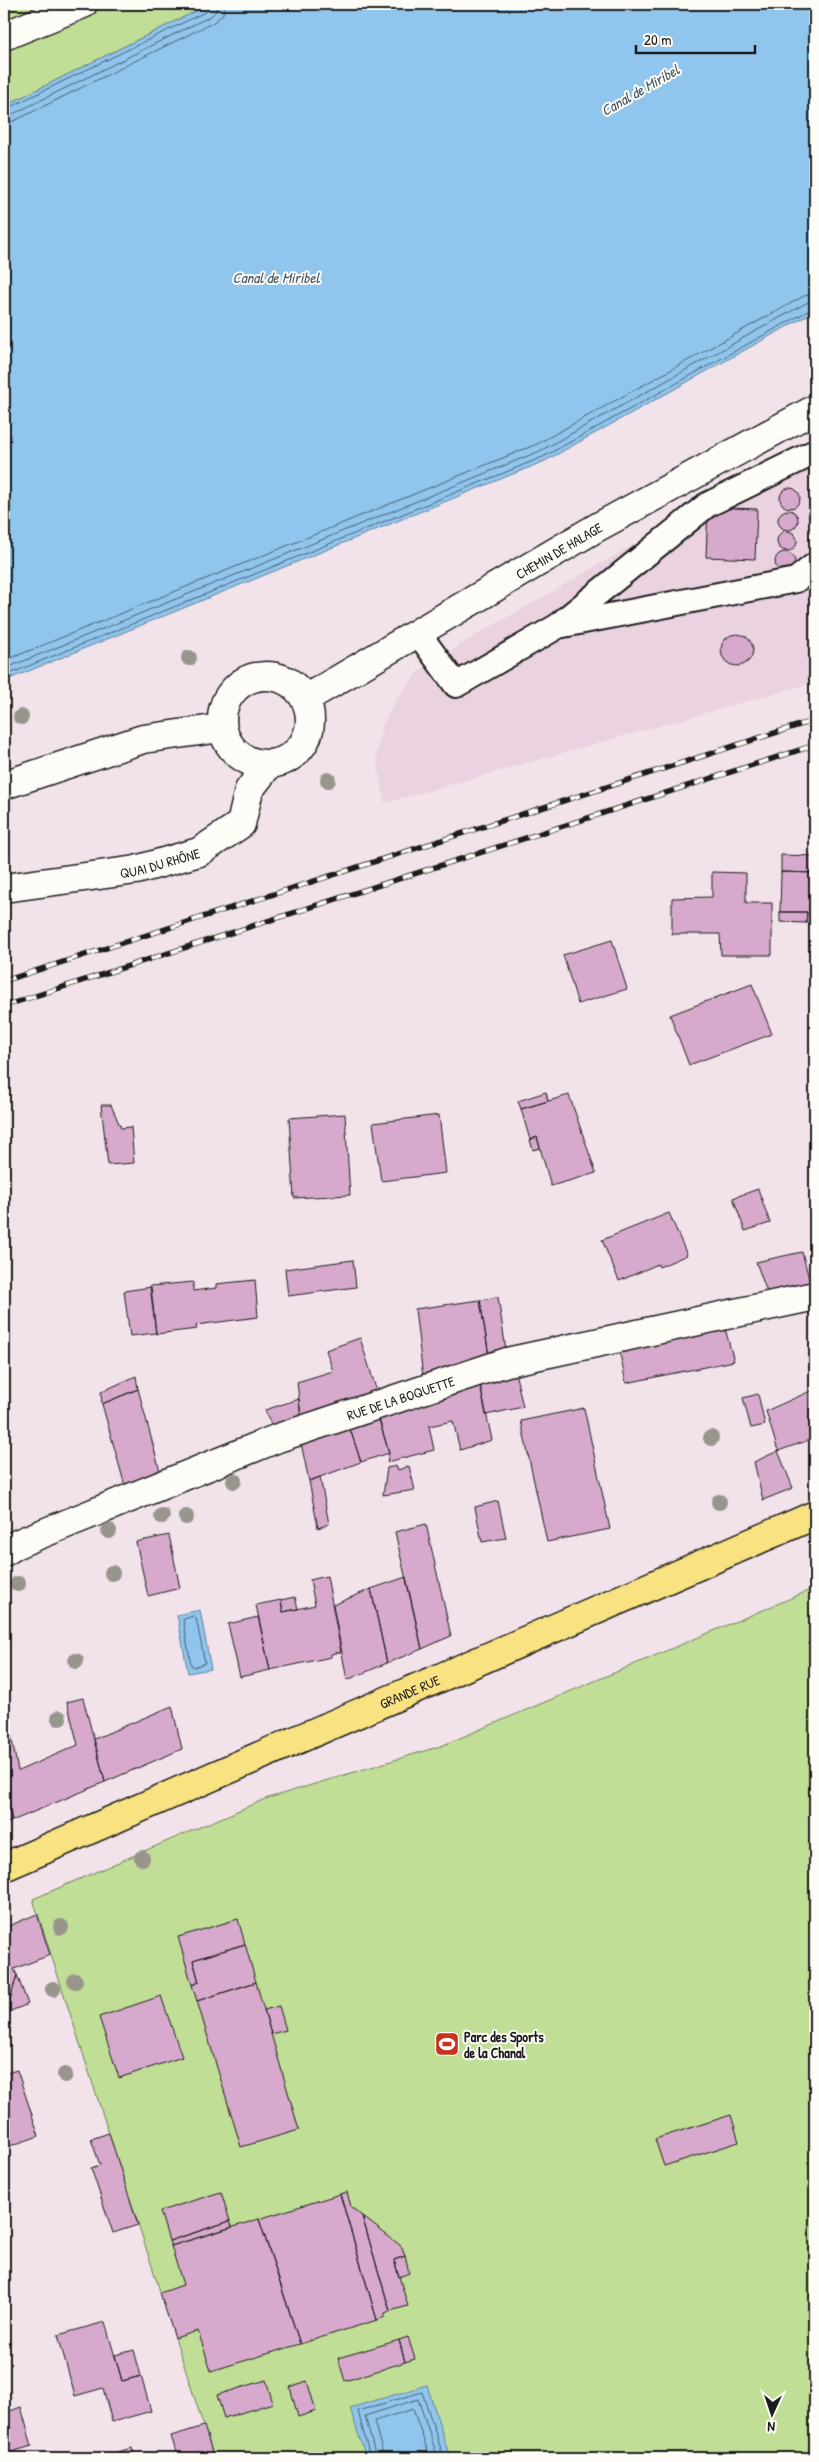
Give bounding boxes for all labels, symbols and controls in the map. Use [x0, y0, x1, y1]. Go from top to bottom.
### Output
scale bar [636, 22, 755, 54]
text: 20 m [644, 29, 671, 50]
water label: Canal de Miribel [597, 59, 684, 121]
water label: Canal de Miribel [232, 267, 321, 288]
street label: CHEMIN DE HALAGE [512, 517, 605, 583]
street label: QUAI DU RHÔNE [119, 843, 202, 882]
street label: RUE DE LA BOQUETTE [344, 1371, 457, 1424]
street label: GRANDE RUE [376, 1670, 442, 1712]
place label: Parc des Sports de la Chanal [464, 2027, 544, 2062]
sports icon: Parc des Sports de la Chanal [434, 2031, 460, 2057]
north arrow [746, 2390, 796, 2440]
text: N [767, 2418, 776, 2437]

